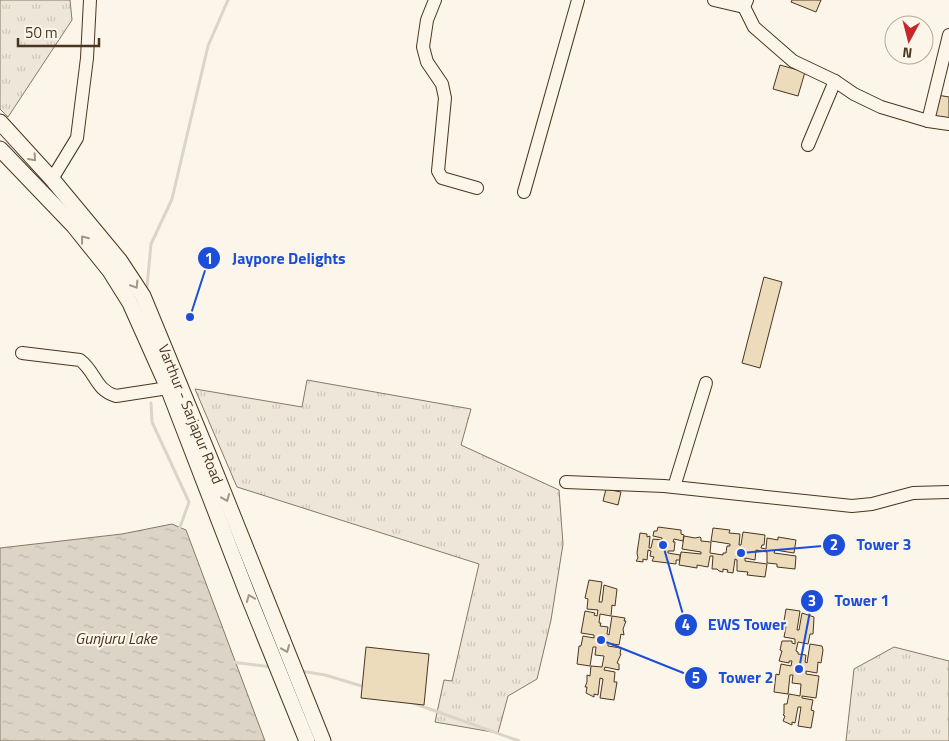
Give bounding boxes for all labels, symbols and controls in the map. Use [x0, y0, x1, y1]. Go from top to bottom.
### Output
scale bar [18, 15, 99, 47]
north arrow [884, 15, 934, 65]
text: 50 m [25, 21, 58, 44]
text: N [901, 42, 913, 64]
one-way arrow [27, 153, 36, 162]
one-way arrow [82, 236, 90, 245]
callout: Jaypore Delights [197, 243, 355, 274]
text: Jaypore Delights [232, 246, 346, 270]
text: 1 [205, 247, 213, 270]
one-way arrow [129, 279, 138, 288]
street label: Varthur - Sarjapur Road [152, 341, 230, 487]
one-way arrow [220, 494, 230, 502]
callout: Tower 3 [822, 529, 922, 560]
text: Tower 3 [857, 532, 911, 556]
text: 2 [830, 533, 838, 556]
callout: Tower 1 [800, 585, 900, 616]
text: Tower 1 [835, 588, 889, 612]
text: 3 [808, 589, 816, 612]
one-way arrow [245, 595, 255, 603]
callout: EWS Tower [673, 609, 796, 640]
text: EWS Tower [708, 612, 786, 636]
text: 4 [682, 613, 690, 636]
water label: Gunjuru Lake [75, 626, 159, 650]
one-way arrow [280, 645, 290, 653]
callout: Tower 2 [683, 662, 783, 693]
text: Tower 2 [719, 665, 773, 689]
text: 5 [692, 666, 700, 689]

